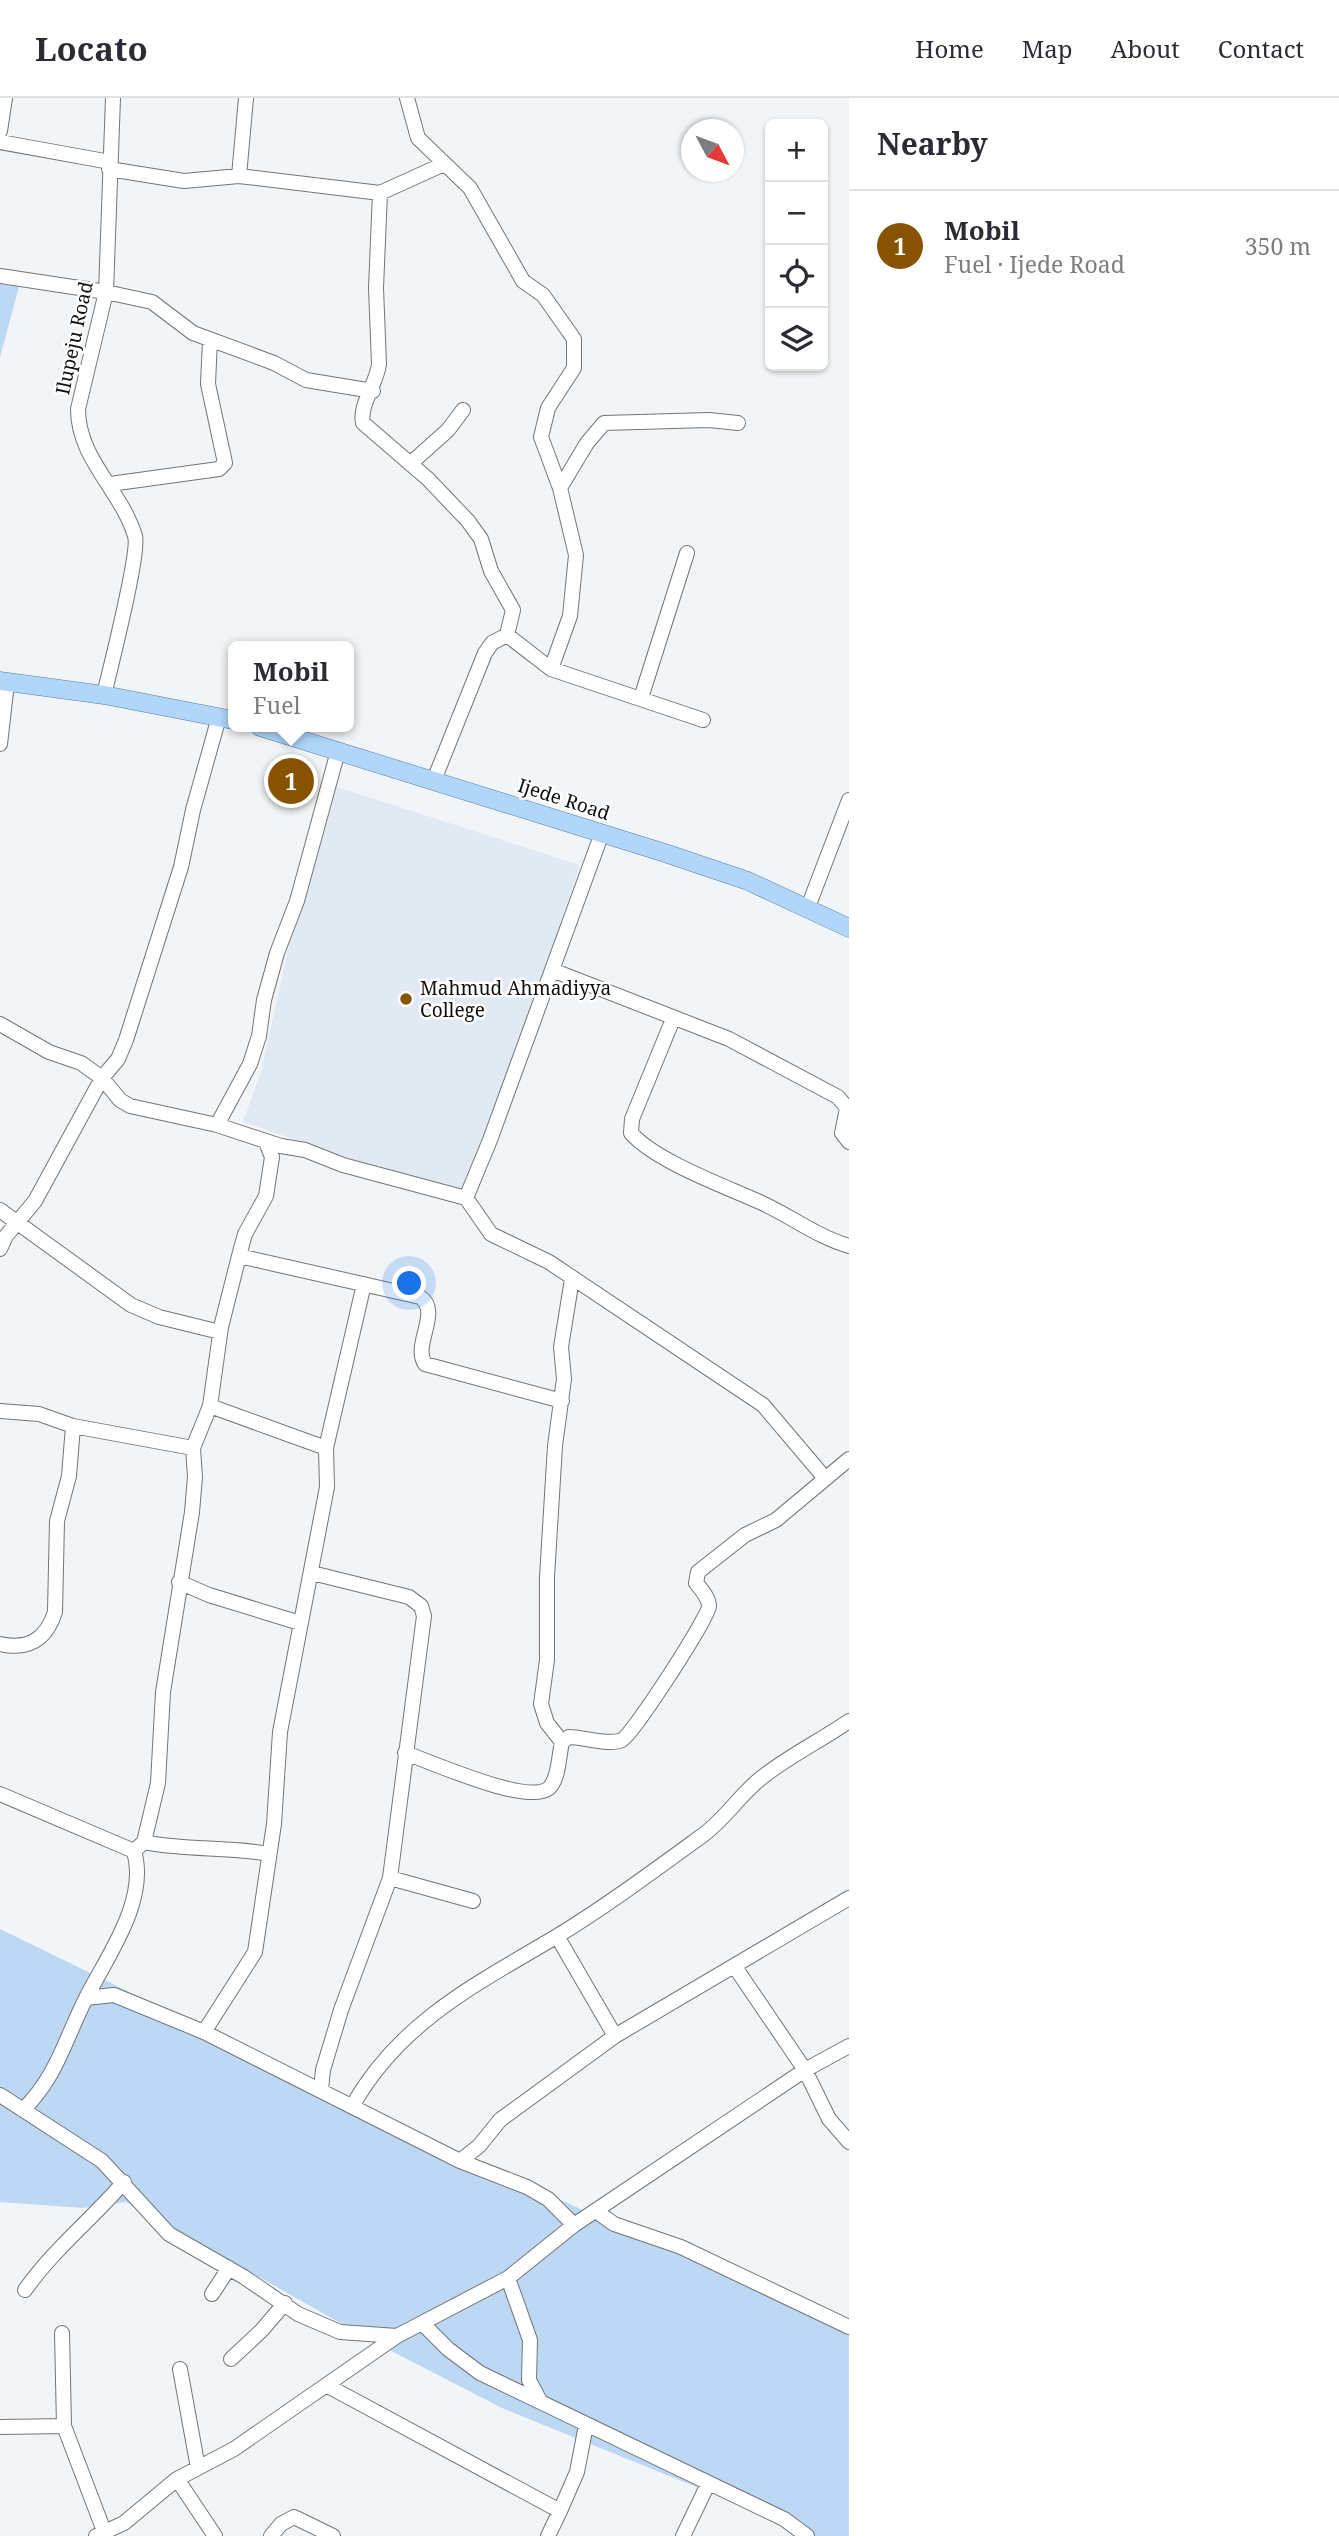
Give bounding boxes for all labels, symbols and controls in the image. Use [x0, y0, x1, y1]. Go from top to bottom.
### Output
text: Locato [35, 26, 148, 71]
text: Home [915, 32, 984, 65]
text: Map [1022, 32, 1073, 65]
text: About [1111, 32, 1180, 65]
text: Contact [1218, 32, 1304, 65]
north arrow [681, 119, 744, 182]
map controls [765, 119, 828, 371]
button: + [765, 119, 828, 182]
text: Nearby [877, 123, 988, 164]
button: − [765, 182, 828, 245]
text: Mobil [944, 212, 1020, 248]
text: 1 [894, 230, 907, 262]
text: 350 m [1245, 230, 1311, 262]
button: locate [765, 245, 828, 308]
text: Fuel · Ijede Road [944, 248, 1125, 280]
street label: Ilupeju Road [49, 279, 99, 397]
button: layers [765, 308, 828, 371]
popup [228, 641, 354, 732]
text: Mobil [253, 653, 329, 689]
text: Fuel [253, 689, 301, 721]
pin: 1 [268, 755, 314, 807]
street label: Ijede Road [515, 772, 614, 826]
place label: Mahmud Ahmadiyya College [420, 975, 611, 1023]
marker: Mahmud Ahmadiyya College [398, 991, 414, 1007]
your location [392, 1266, 426, 1300]

